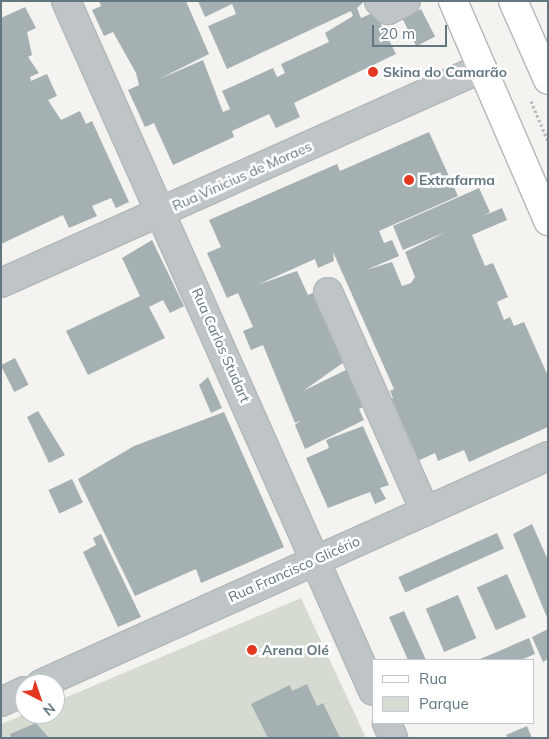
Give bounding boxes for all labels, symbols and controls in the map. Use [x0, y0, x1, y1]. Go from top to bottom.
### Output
scale bar [374, 15, 449, 47]
text: 20 m [380, 24, 415, 43]
place label: Skina do Camarão [383, 64, 507, 80]
marker: Skina do Camarão [367, 66, 379, 78]
street label: Rua Vinicius de Moraes [170, 138, 314, 214]
place label: Extrafarma [419, 172, 495, 188]
marker: Extrafarma [403, 174, 415, 186]
street label: Rua Carlos Studart [188, 285, 254, 405]
street label: Rua Francisco Glicério [225, 532, 363, 606]
place label: Arena Olé [262, 642, 329, 658]
marker: Arena Olé [246, 644, 258, 656]
legend [372, 659, 534, 724]
text: Rua [419, 669, 447, 688]
north arrow [15, 674, 65, 724]
text: Parque [419, 694, 469, 713]
text: N [39, 699, 59, 720]

